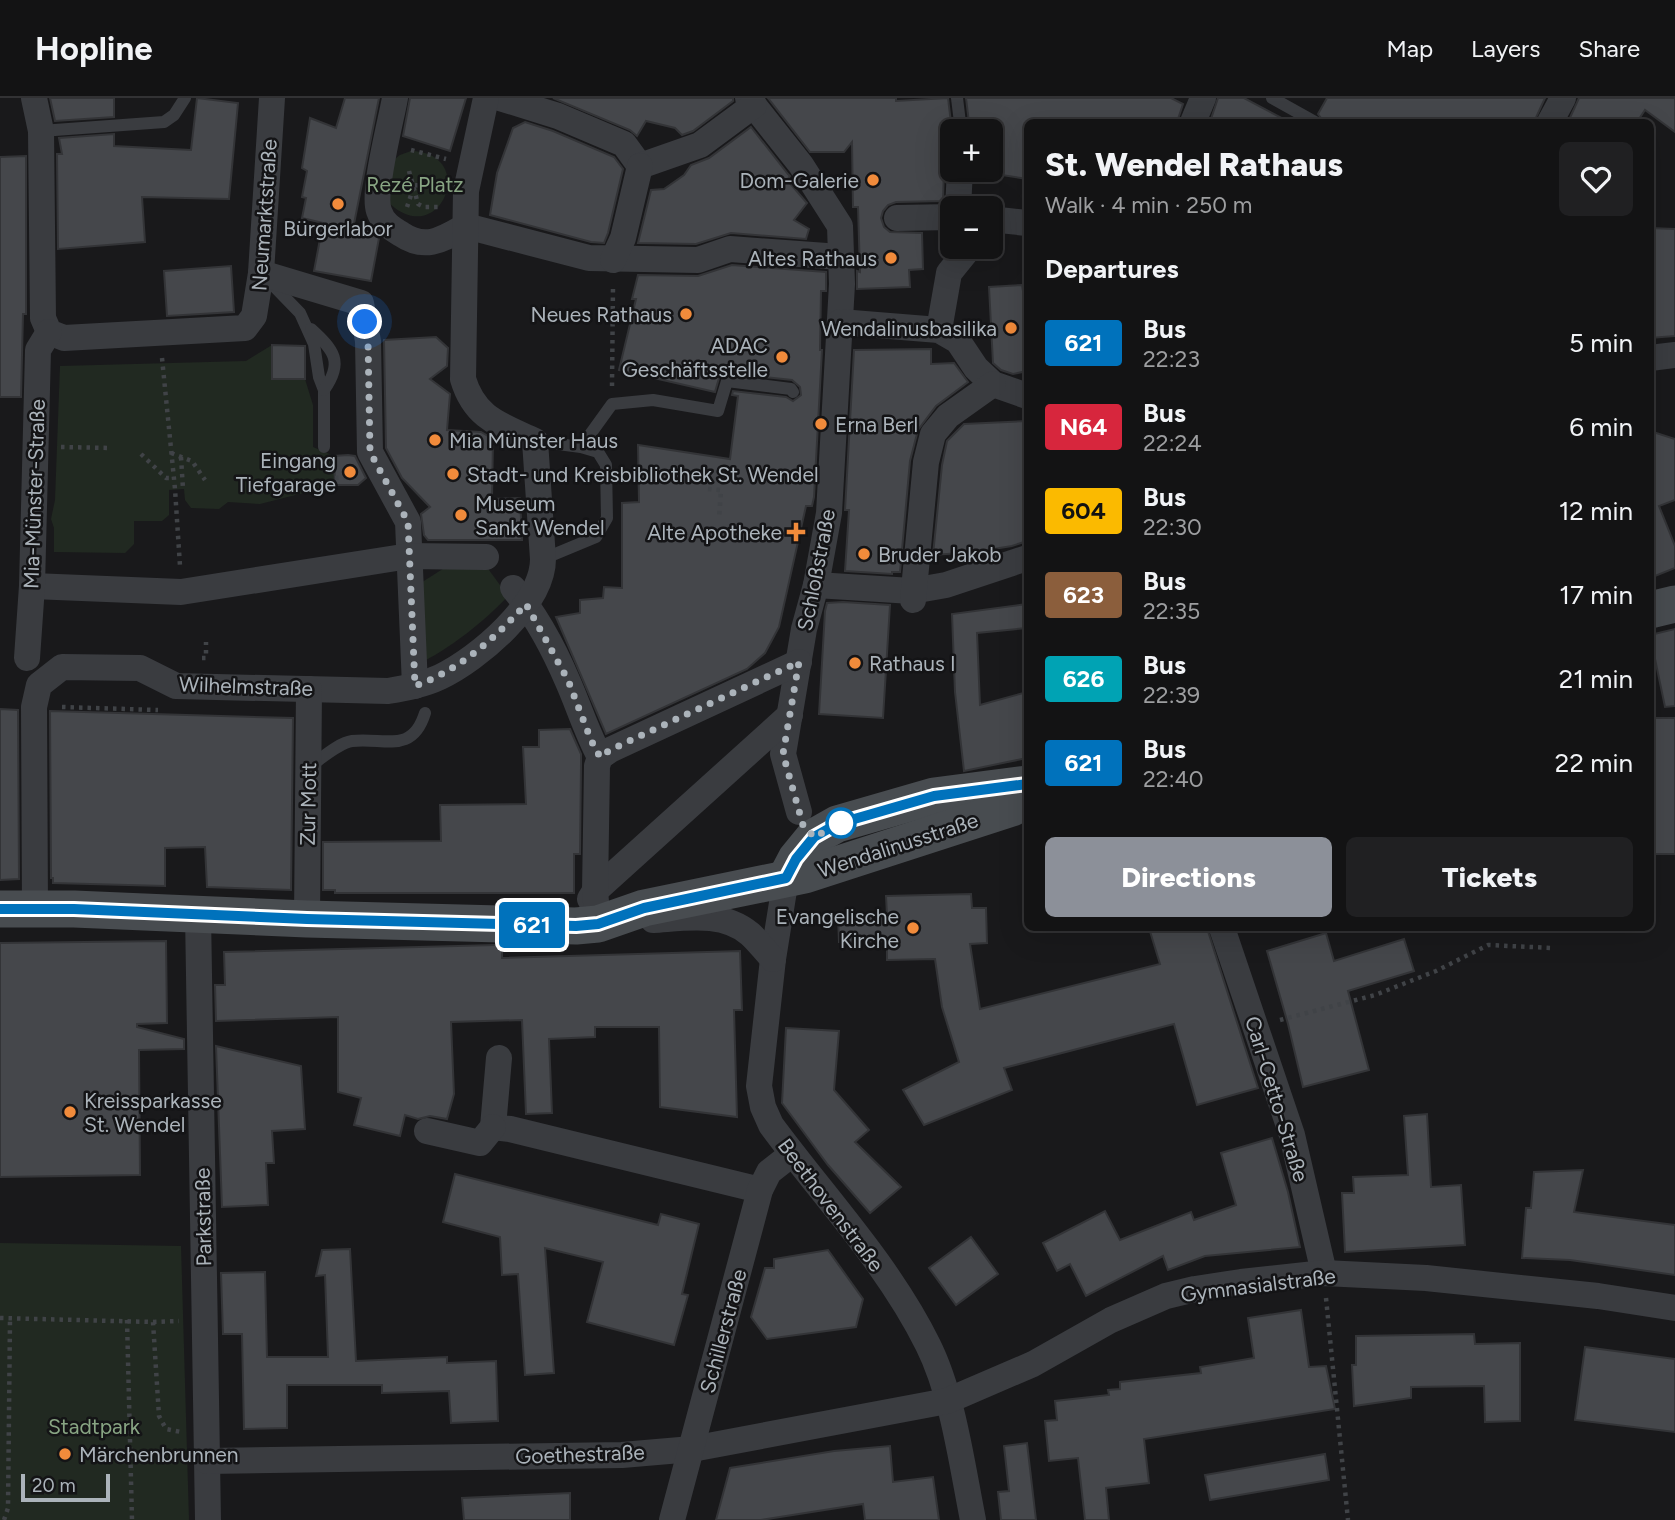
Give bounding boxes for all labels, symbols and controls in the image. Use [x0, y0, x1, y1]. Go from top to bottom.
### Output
text: Hopline [35, 29, 153, 68]
text: Map [1386, 34, 1433, 63]
text: Layers [1471, 34, 1540, 63]
text: Share [1578, 34, 1640, 63]
map controls [940, 119, 1003, 259]
button: + [940, 119, 1003, 182]
street label: Neumarktstraße [246, 138, 282, 292]
button: heart [1559, 142, 1633, 216]
text: St. Wendel Rathaus [1045, 145, 1343, 184]
place label: Dom-Galerie [740, 168, 859, 193]
park label: Rezé Platz [366, 172, 464, 197]
marker: Dom-Galerie [865, 172, 881, 188]
text: Walk · 4 min · 250 m [1045, 191, 1252, 219]
marker: Bürgerlabor [330, 196, 346, 212]
button: − [940, 196, 1003, 259]
place label: Bürgerlabor [283, 216, 393, 241]
place label: Altes Rathaus [748, 246, 877, 271]
marker: Altes Rathaus [883, 250, 899, 266]
text: Departures [1045, 253, 1179, 285]
place label: Neues Rathaus [530, 302, 672, 327]
your location [347, 304, 382, 339]
marker: Neues Rathaus [678, 306, 694, 322]
text: Bus [1143, 313, 1186, 345]
place label: Wendalinusbasilika [821, 316, 997, 341]
marker: Wendalinusbasilika [1003, 320, 1019, 336]
text: 5 min [1569, 327, 1633, 359]
text: 621 [1065, 328, 1102, 357]
place label: ADAC Geschäftsstelle [622, 333, 768, 382]
text: 22:23 [1143, 345, 1200, 373]
marker: ADAC Geschäftsstelle [774, 349, 790, 365]
text: Bus [1143, 397, 1186, 429]
street label: Mia-Münster-Straße [18, 398, 50, 590]
text: 6 min [1569, 411, 1633, 443]
place label: Erna Berl [835, 412, 918, 437]
text: N64 [1060, 412, 1107, 441]
marker: Erna Berl [813, 416, 829, 432]
place label: Mia Münster Haus [449, 428, 618, 453]
text: 22:24 [1143, 429, 1202, 457]
marker: Mia Münster Haus [427, 432, 443, 448]
place label: Eingang Tiefgarage [236, 448, 336, 497]
place label: Stadt- und Kreisbibliothek St. Wendel [467, 462, 819, 487]
marker: Eingang Tiefgarage [342, 464, 358, 480]
marker: Stadt- und Kreisbibliothek St. Wendel [445, 466, 461, 482]
text: Bus [1143, 481, 1186, 513]
place label: Museum Sankt Wendel [475, 491, 605, 540]
text: 12 min [1559, 495, 1633, 527]
text: 604 [1061, 496, 1106, 525]
marker: Museum Sankt Wendel [453, 507, 469, 523]
street label: Schloßstraße [792, 507, 840, 633]
text: 22:30 [1143, 513, 1202, 541]
place label: Alte Apotheke [647, 520, 782, 545]
marker: Alte Apotheke [788, 524, 804, 540]
place label: Bruder Jakob [878, 542, 1002, 567]
marker: Bruder Jakob [856, 546, 872, 562]
text: Bus [1143, 565, 1186, 597]
text: 17 min [1559, 579, 1633, 611]
text: 623 [1063, 580, 1104, 609]
text: 22:35 [1143, 597, 1200, 625]
text: Bus [1143, 649, 1186, 681]
place label: Rathaus I [869, 651, 956, 676]
marker: Rathaus I [847, 655, 863, 671]
text: 21 min [1559, 663, 1633, 695]
text: 626 [1063, 664, 1104, 693]
street label: Wilhelmstraße [179, 671, 313, 701]
text: 22:39 [1143, 681, 1200, 709]
text: Bus [1143, 733, 1186, 765]
text: 22 min [1555, 747, 1633, 779]
text: 621 [1065, 748, 1102, 777]
street label: Zur Mott [295, 762, 321, 846]
text: 22:40 [1143, 765, 1204, 793]
street label: Wendalinusstraße [815, 807, 981, 883]
unlabelled marker [826, 808, 856, 838]
button: Directions [1045, 837, 1332, 917]
button: Tickets [1346, 837, 1633, 917]
line badge: 621 [492, 902, 572, 948]
place label: Evangelische Kirche [776, 904, 899, 953]
text: 621 [513, 910, 551, 939]
marker: Evangelische Kirche [905, 920, 921, 936]
street label: Carl-Cetto-Straße [1240, 1013, 1314, 1185]
place label: Kreissparkasse St. Wendel [84, 1088, 222, 1137]
marker: Kreissparkasse St. Wendel [62, 1104, 78, 1120]
street label: Beethovenstraße [773, 1134, 889, 1276]
street label: Parkstraße [190, 1167, 216, 1267]
street label: Gymnasialstraße [1179, 1263, 1337, 1307]
street label: Schillerstraße [694, 1266, 752, 1396]
park label: Stadtpark [48, 1414, 141, 1439]
street label: Goethestraße [515, 1439, 645, 1469]
place label: Märchenbrunnen [79, 1442, 239, 1467]
marker: Märchenbrunnen [57, 1446, 73, 1462]
scale bar [21, 1471, 110, 1503]
text: 20 m [32, 1474, 76, 1497]

